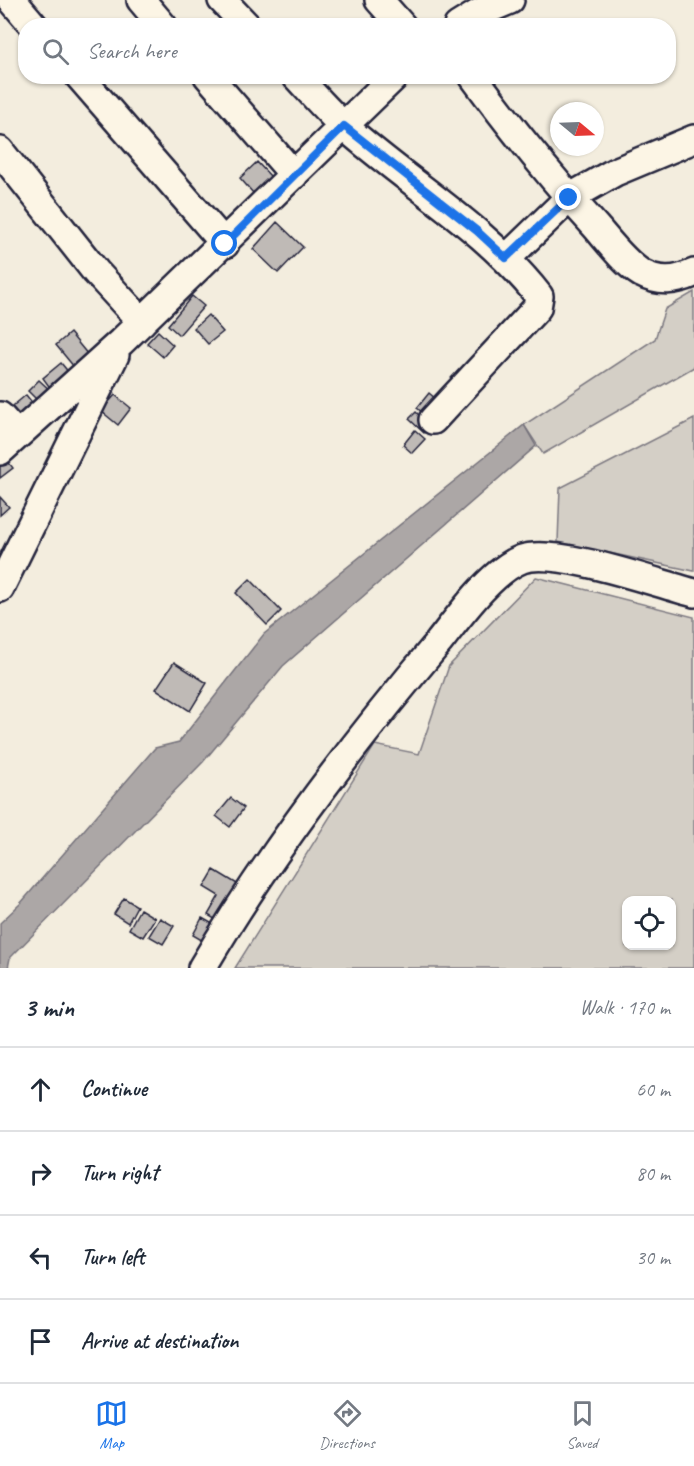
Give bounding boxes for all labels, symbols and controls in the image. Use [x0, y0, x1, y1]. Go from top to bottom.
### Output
search box [18, 18, 676, 84]
icon: search [39, 35, 72, 68]
text: Search here [87, 37, 177, 65]
north arrow [550, 102, 604, 156]
route end [555, 184, 581, 210]
route start [211, 230, 237, 256]
map controls [622, 896, 676, 950]
button: locate [622, 896, 676, 950]
text: 3 min [24, 991, 74, 1024]
text: Walk · 170 m [580, 995, 670, 1020]
icon: ahead [24, 1073, 57, 1106]
text: Continue [81, 1075, 147, 1103]
text: 60 m [636, 1077, 670, 1102]
icon: right [24, 1157, 57, 1190]
text: Turn right [81, 1159, 158, 1187]
text: 80 m [636, 1161, 670, 1186]
icon: left [24, 1241, 57, 1274]
text: Turn left [81, 1243, 145, 1271]
text: 30 m [636, 1245, 670, 1270]
icon: arrive [24, 1325, 57, 1358]
text: Arrive at destination [81, 1327, 238, 1355]
tab: Map [95, 1397, 128, 1453]
tab: Directions [319, 1397, 375, 1453]
tab: Saved [566, 1397, 599, 1453]

